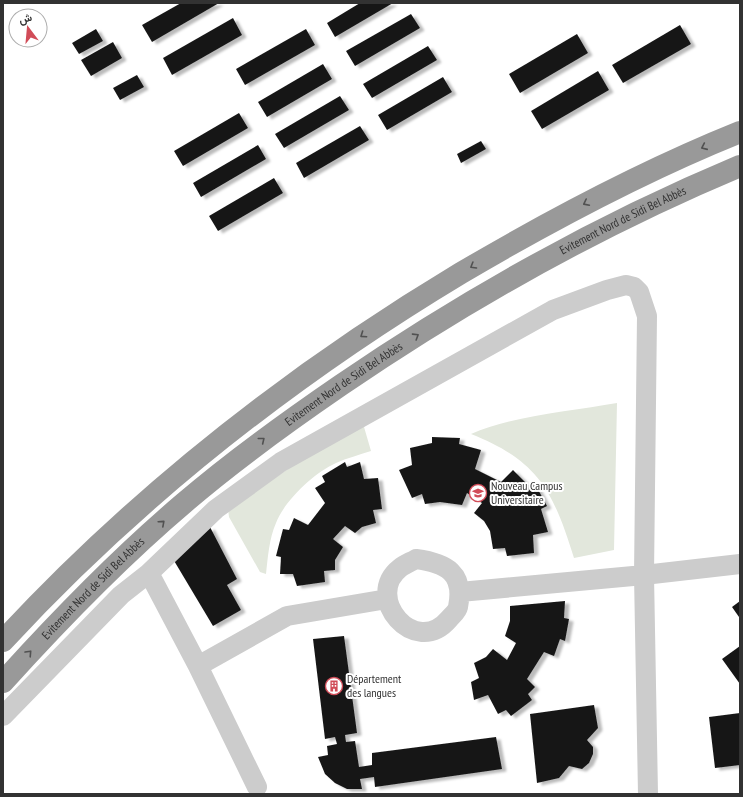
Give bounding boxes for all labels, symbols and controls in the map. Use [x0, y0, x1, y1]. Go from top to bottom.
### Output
north arrow [8, 8, 48, 48]
text: ش [17, 10, 34, 27]
one-way arrow [701, 142, 709, 150]
street label: Evitement Nord de Sidi Bel Abbès [557, 183, 688, 258]
one-way arrow [583, 198, 591, 205]
one-way arrow [470, 262, 477, 269]
one-way arrow [360, 330, 367, 338]
one-way arrow [412, 333, 419, 341]
street label: Evitement Nord de Sidi Bel Abbès [282, 338, 405, 429]
one-way arrow [258, 438, 265, 445]
place label: Nouveau Campus Universitaire [491, 478, 562, 507]
school or university icon: Nouveau Campus Universitaire [468, 483, 488, 503]
one-way arrow [157, 520, 165, 528]
street label: Evitement Nord de Sidi Bel Abbès [38, 534, 147, 642]
one-way arrow [24, 650, 32, 658]
place label: Département des langues [347, 671, 402, 700]
building icon: Département des langues [324, 676, 344, 696]

